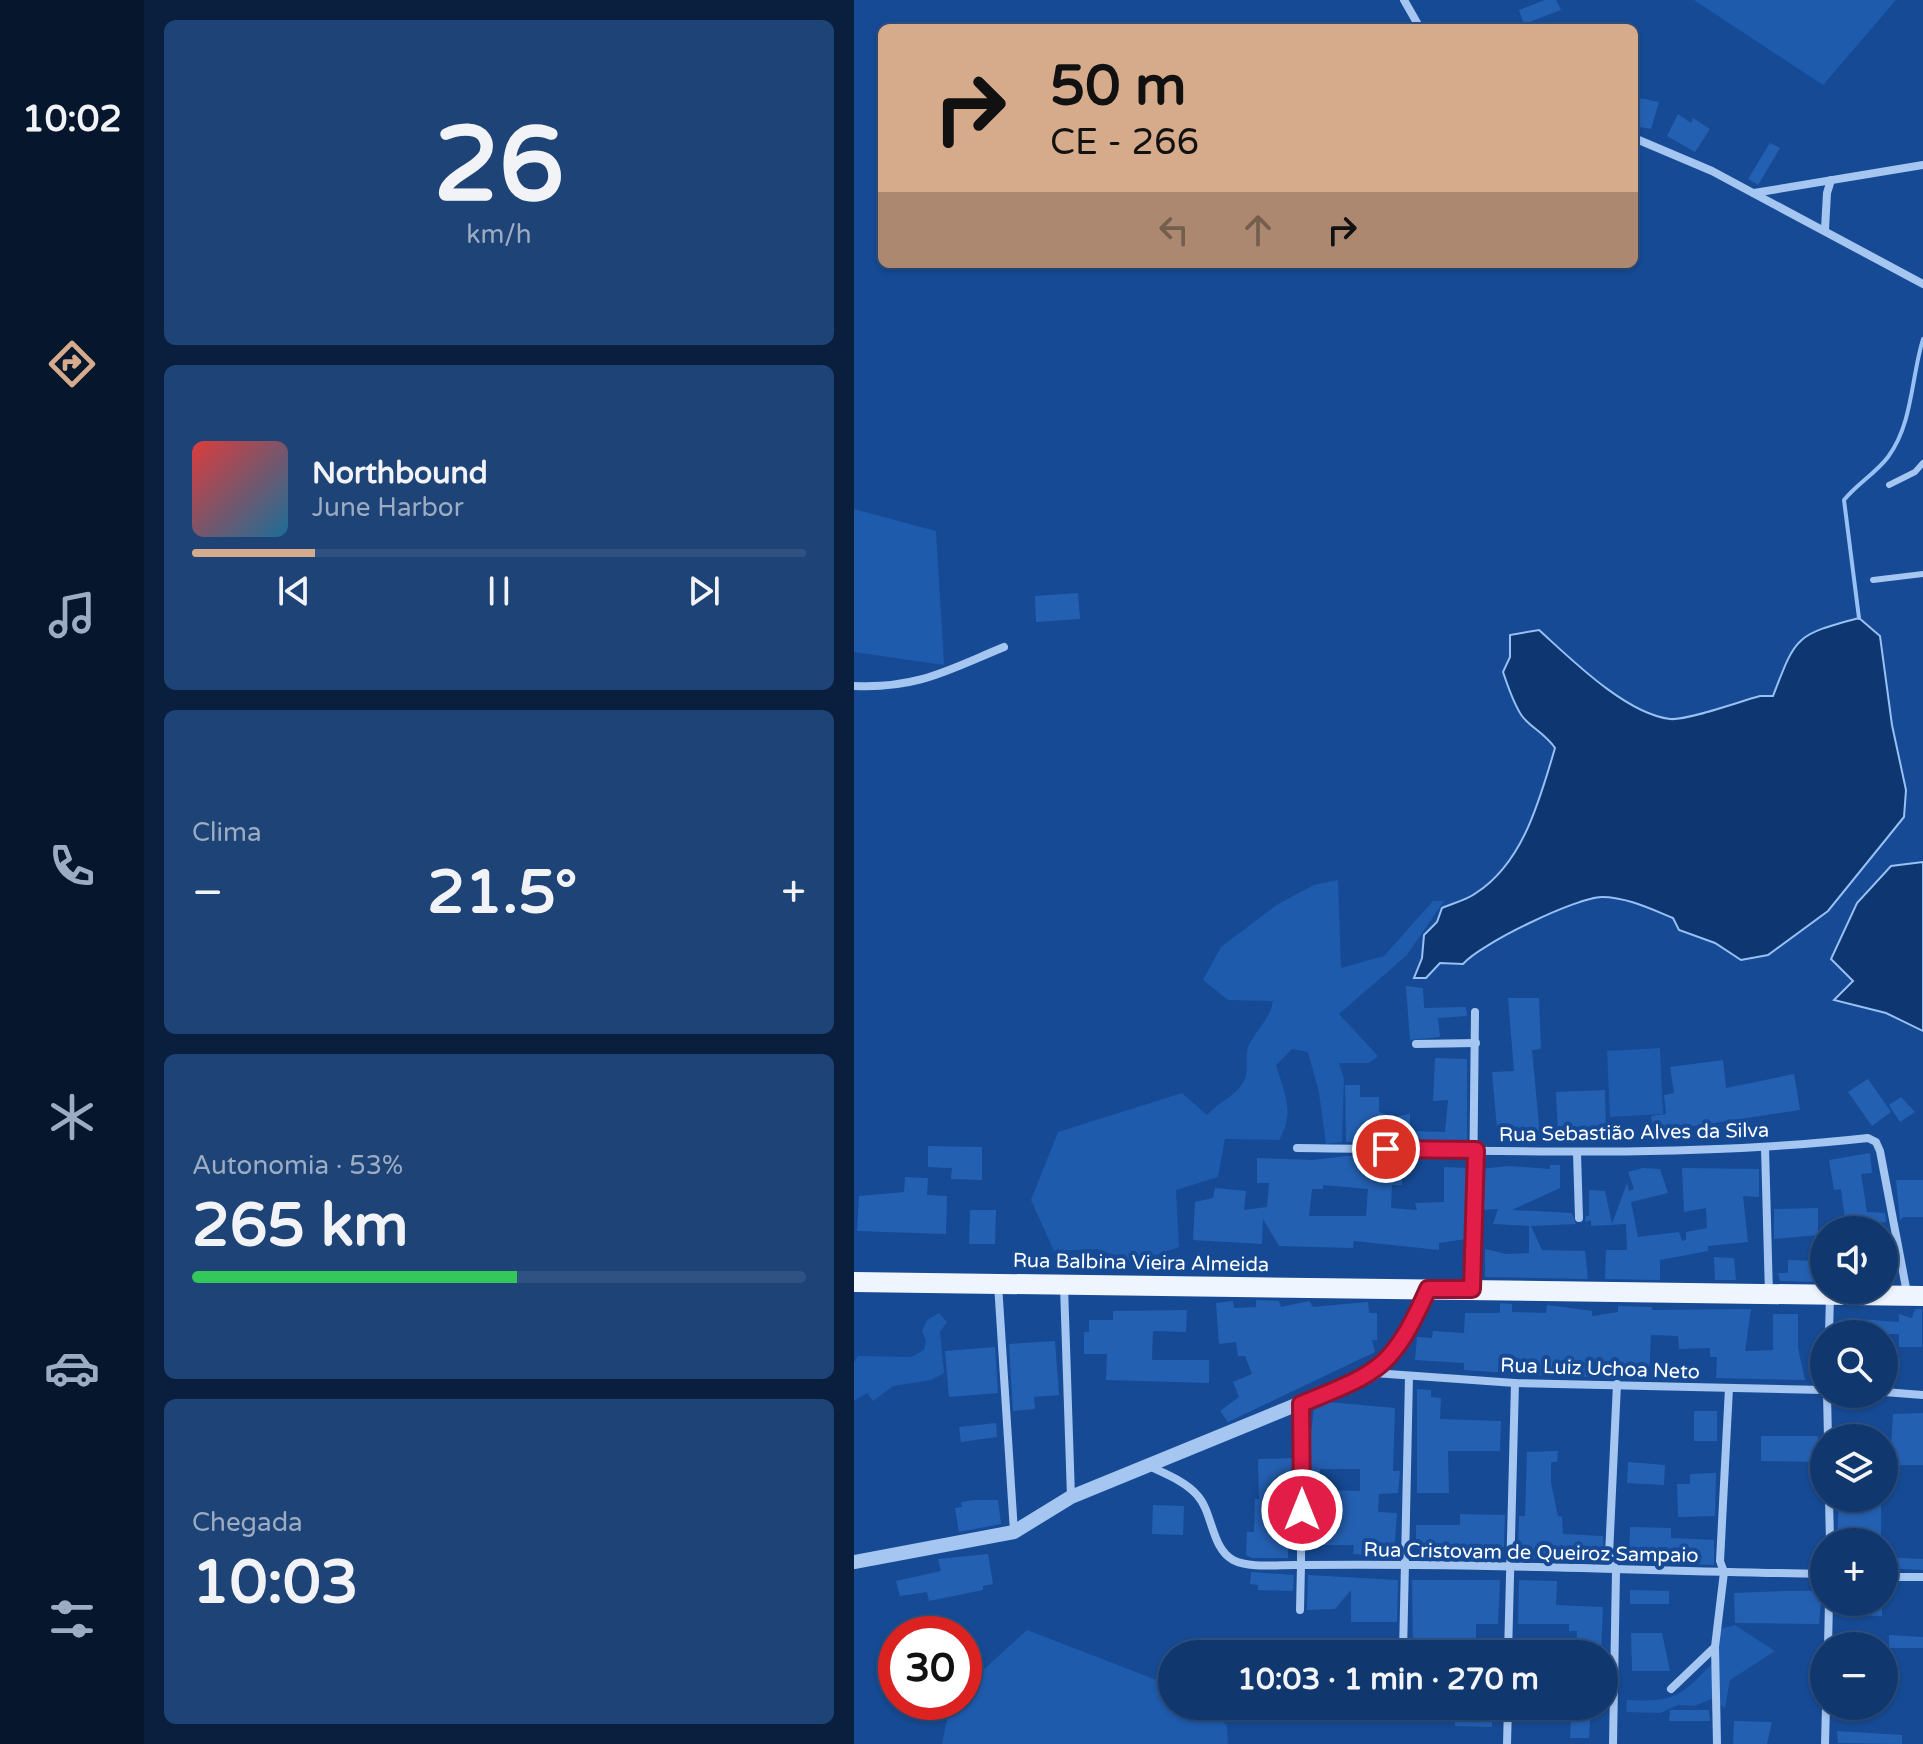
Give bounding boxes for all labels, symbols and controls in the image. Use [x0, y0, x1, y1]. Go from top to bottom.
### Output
text: 50 m [1050, 53, 1186, 120]
icon: right [918, 56, 1022, 160]
text: 10:02 [22, 98, 122, 141]
text: 26 [434, 104, 564, 229]
text: CE - 266 [1050, 121, 1199, 164]
icon: left [1152, 208, 1196, 252]
icon: ahead [1236, 208, 1280, 252]
icon: right [1320, 208, 1364, 252]
text: km/h [466, 219, 532, 250]
icon: directions [44, 336, 100, 392]
text: Northbound [312, 455, 488, 492]
text: June Harbor [312, 492, 464, 523]
icon: previous [272, 569, 316, 613]
icon: pause [477, 569, 521, 613]
icon: next [682, 569, 726, 613]
icon: music [44, 587, 100, 643]
text: Clima [192, 817, 262, 848]
icon: phone [44, 838, 100, 894]
text: 21.5° [427, 857, 577, 929]
text: − [192, 867, 223, 920]
text: + [781, 867, 806, 920]
icon: climate [44, 1089, 100, 1145]
pin [1352, 1115, 1420, 1183]
street label: Rua Sebastião Alves da Silva [1499, 1119, 1769, 1147]
icon: arrive [1364, 1127, 1408, 1171]
text: Autonomia · 53% [192, 1150, 403, 1181]
text: 265 km [192, 1190, 408, 1262]
map controls [1810, 1216, 1898, 1720]
button: sound [1810, 1216, 1898, 1304]
street label: Rua Balbina Vieira Almeida [1013, 1249, 1269, 1277]
button: search [1810, 1320, 1898, 1408]
icon: car [44, 1340, 100, 1396]
street label: Rua Luiz Uchoa Neto [1500, 1354, 1700, 1384]
button: layers [1810, 1424, 1898, 1512]
position arrow [1260, 1468, 1344, 1552]
text: Chegada [192, 1507, 303, 1538]
button: + [1810, 1528, 1898, 1616]
street label: Rua Cristovam de Queiroz Sampaio [1363, 1538, 1699, 1568]
text: 10:03 [192, 1547, 358, 1619]
icon: filters [44, 1591, 100, 1647]
speed limit sign: 30 [878, 1616, 982, 1720]
button: − [1810, 1632, 1898, 1720]
text: 10:03 · 1 min · 270 m [1237, 1661, 1539, 1698]

